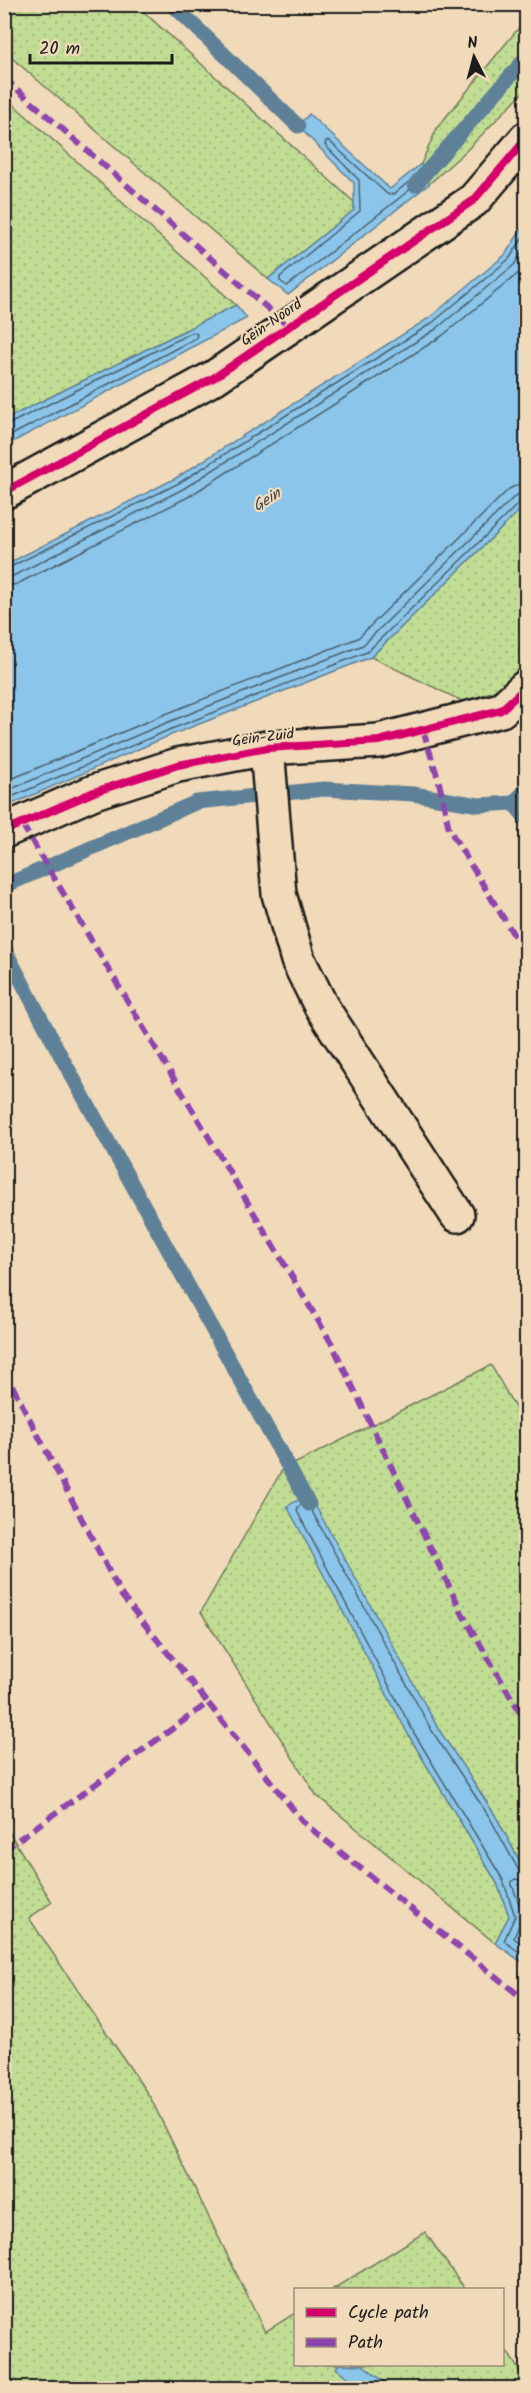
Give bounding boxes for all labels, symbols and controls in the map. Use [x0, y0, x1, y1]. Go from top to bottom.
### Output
scale bar [30, 27, 172, 65]
north arrow [444, 27, 504, 87]
text: N [466, 31, 479, 57]
text: 20 m [39, 35, 80, 64]
street label: Gein-Noord [236, 292, 308, 353]
water label: Gein [248, 481, 287, 519]
street label: Gein-Zuid [231, 722, 296, 754]
legend [294, 2288, 504, 2366]
text: Cycle path [348, 2299, 429, 2328]
text: Path [348, 2329, 383, 2358]

